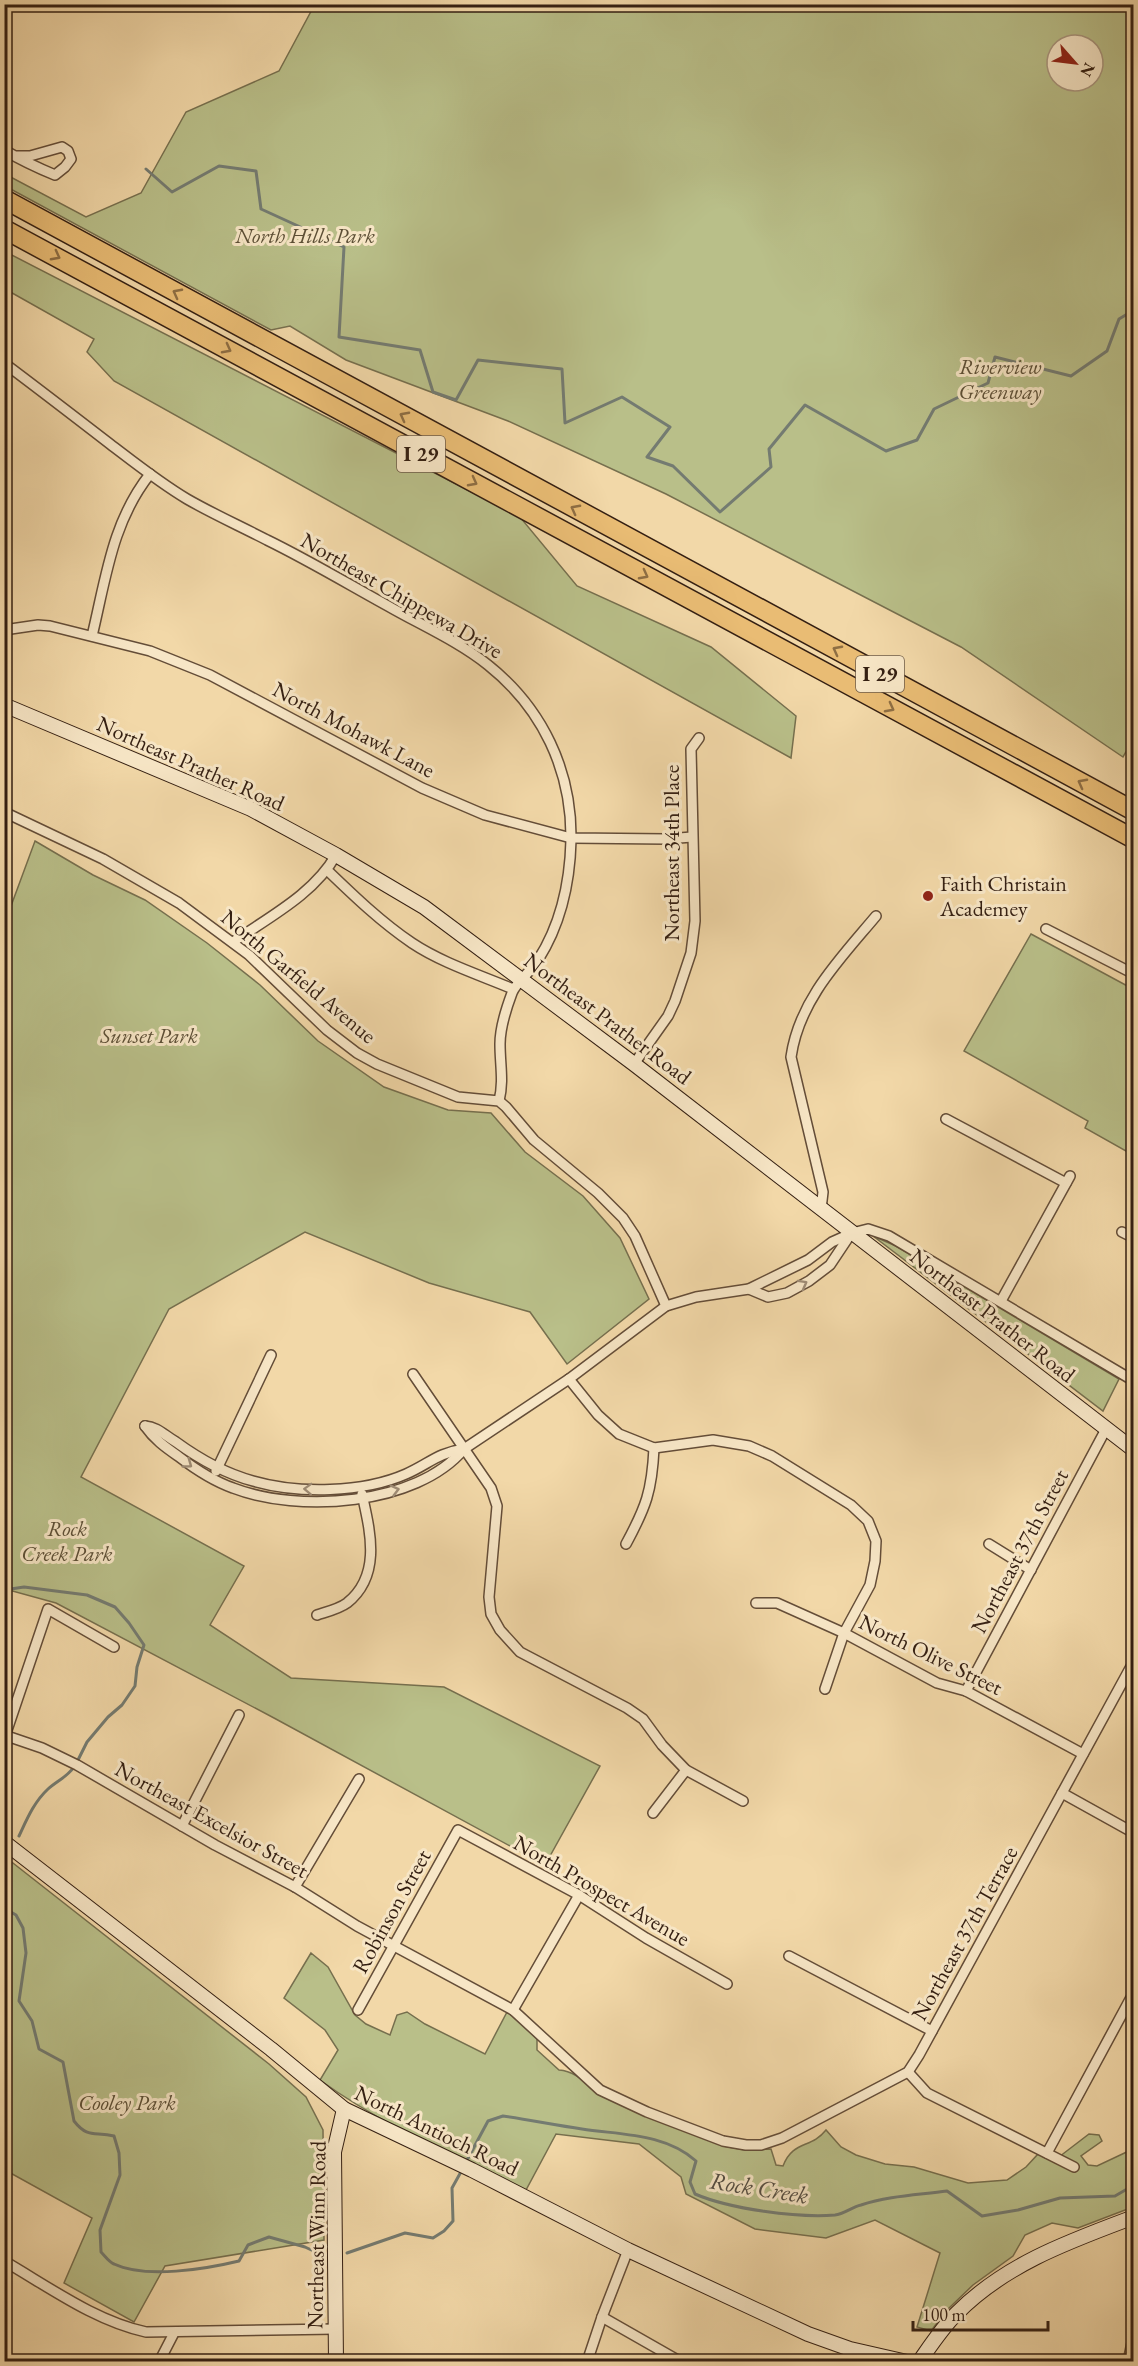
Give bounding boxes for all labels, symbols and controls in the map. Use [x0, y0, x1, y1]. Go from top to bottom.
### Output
north arrow [1045, 33, 1105, 93]
text: N [1075, 59, 1100, 80]
park label: North Hills Park [234, 221, 375, 250]
one-way arrow [50, 249, 60, 260]
one-way arrow [173, 289, 183, 300]
one-way arrow [221, 342, 232, 353]
park label: Riverview Greenway [958, 352, 1042, 406]
one-way arrow [399, 412, 410, 423]
road number: I 29 [397, 436, 445, 472]
one-way arrow [467, 475, 477, 486]
one-way arrow [571, 505, 581, 516]
street label: Northeast Chippewa Drive [296, 526, 508, 665]
one-way arrow [638, 568, 649, 579]
one-way arrow [833, 646, 843, 657]
road number: I 29 [856, 656, 904, 692]
street label: North Mohawk Lane [268, 674, 440, 785]
one-way arrow [884, 701, 894, 712]
street label: Northeast Prather Road [92, 709, 290, 818]
street label: Northeast 34th Place [657, 764, 686, 941]
one-way arrow [1078, 779, 1088, 790]
place label: Faith Christain Academey [939, 869, 1067, 923]
marker: Faith Christain Academey [921, 889, 935, 903]
street label: North Garfield Avenue [215, 903, 383, 1050]
street label: Northeast Prather Road [518, 946, 698, 1091]
park label: Sunset Park [99, 1021, 198, 1050]
street label: Northeast Prather Road [904, 1242, 1082, 1390]
one-way arrow [797, 1280, 807, 1291]
one-way arrow [181, 1457, 192, 1468]
street label: Northeast 37th Street [964, 1464, 1075, 1638]
one-way arrow [304, 1483, 313, 1495]
one-way arrow [390, 1485, 400, 1498]
park label: Rock Creek Park [21, 1514, 113, 1568]
street label: North Olive Street [854, 1607, 1007, 1702]
street label: Northeast Excelsior Street [110, 1754, 314, 1885]
street label: North Prospect Avenue [508, 1828, 696, 1953]
street label: Northeast 37th Terrace [904, 1841, 1025, 2026]
street label: Robinson Street [345, 1844, 437, 1978]
street label: North Antioch Road [350, 2078, 524, 2183]
park label: Cooley Park [78, 2088, 176, 2117]
street label: Northeast Winn Road [300, 2140, 333, 2329]
water label: Rock Creek [708, 2164, 811, 2211]
scale bar [913, 2294, 1048, 2332]
text: 100 m [922, 2303, 966, 2326]

